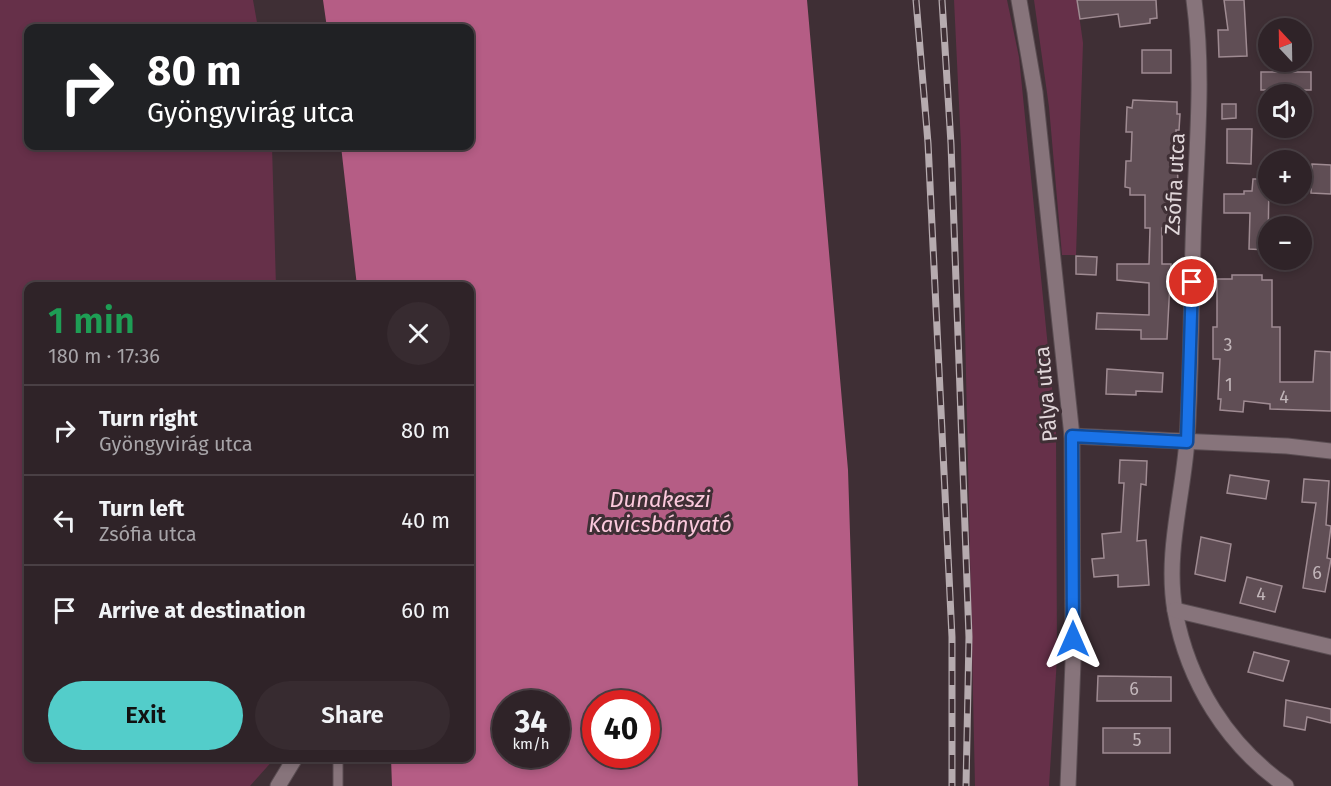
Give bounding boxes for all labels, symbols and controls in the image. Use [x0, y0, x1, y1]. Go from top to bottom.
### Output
north arrow [1258, 18, 1312, 72]
map controls [1258, 18, 1312, 270]
text: 80 m [147, 46, 241, 96]
icon: right [48, 48, 126, 126]
button: sound [1258, 84, 1312, 138]
text: Gyöngyvirág utca [147, 97, 355, 129]
street label: Zsófia utca [1159, 132, 1191, 236]
button: + [1258, 150, 1312, 204]
button: − [1258, 216, 1312, 270]
pin [1166, 256, 1217, 307]
icon: arrive [1175, 265, 1208, 298]
text: 1 min [48, 299, 135, 343]
button: close [387, 302, 450, 365]
house number: 3 [1224, 334, 1232, 356]
text: 180 m · 17:36 [48, 344, 160, 368]
street label: Pálya utca [1029, 345, 1063, 443]
house number: 1 [1225, 374, 1233, 396]
house number: 4 [1279, 386, 1289, 408]
text: Turn right [99, 405, 198, 432]
icon: right [48, 414, 81, 447]
text: 80 m [401, 417, 450, 444]
text: Gyöngyvirág utca [99, 432, 253, 456]
water label: Dunakeszi Kavicsbányató [588, 486, 732, 538]
text: Turn left [99, 495, 184, 522]
icon: left [48, 504, 81, 537]
text: 40 m [401, 507, 450, 534]
text: Zsófia utca [99, 522, 197, 546]
house number: 6 [1312, 562, 1322, 584]
house number: 4 [1256, 583, 1266, 605]
icon: arrive [48, 594, 81, 627]
text: Arrive at destination [99, 597, 306, 624]
text: 60 m [401, 597, 450, 624]
position arrow [1041, 607, 1105, 671]
house number: 6 [1129, 678, 1139, 700]
button: Exit [48, 681, 243, 750]
button: Share [255, 681, 450, 750]
speed limit sign: 40 [582, 690, 660, 768]
text: 34 [515, 704, 547, 740]
house number: 5 [1132, 729, 1142, 751]
text: km/h [512, 735, 550, 753]

